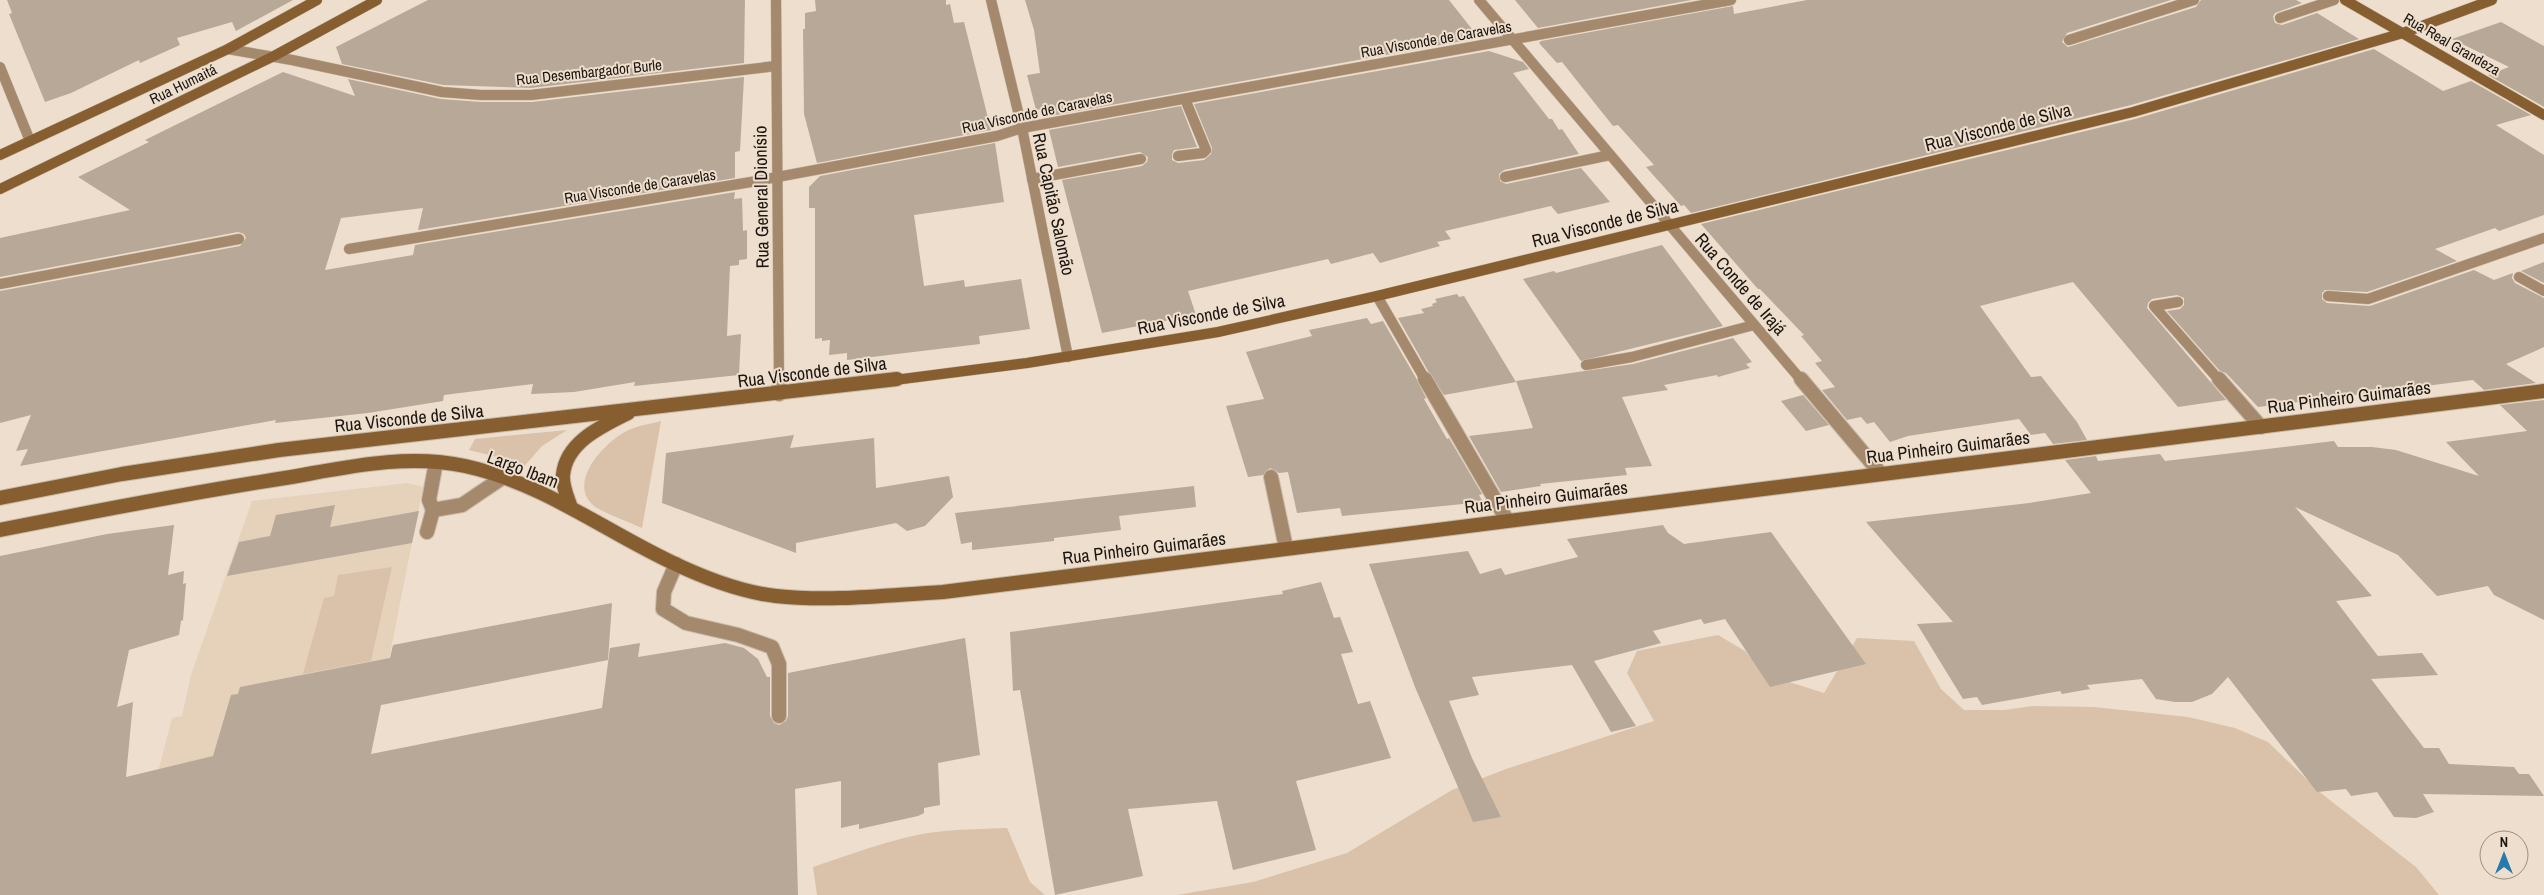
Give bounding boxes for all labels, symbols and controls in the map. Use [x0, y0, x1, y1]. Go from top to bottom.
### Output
street label: Rua Real Grandeza [2400, 8, 2504, 80]
street label: Rua Visconde de Caravelas [1359, 15, 1513, 63]
street label: Rua Desembargador Burle [515, 54, 663, 90]
street label: Rua Humaitá [146, 59, 220, 109]
street label: Rua Visconde de Caravelas [960, 86, 1114, 138]
street label: Rua Visconde de Silva [1922, 97, 2074, 157]
street label: Rua General Dionísio [747, 125, 775, 269]
street label: Rua Capitão Salomão [1027, 130, 1081, 278]
street label: Rua Visconde de Caravelas [563, 164, 717, 208]
street label: Rua Visconde de Silva [1529, 193, 1681, 253]
street label: Rua Conde de Irajá [1690, 227, 1792, 341]
street label: Rua Visconde de Silva [1135, 287, 1287, 341]
street label: Rua Visconde de Silva [736, 350, 888, 394]
street label: Rua Pinheiro Guimarães [2266, 375, 2432, 419]
street label: Rua Visconde de Silva [333, 398, 485, 438]
street label: Rua Pinheiro Guimarães [1865, 425, 2031, 469]
street label: Largo Ibam [484, 444, 562, 494]
street label: Rua Pinheiro Guimarães [1463, 475, 1629, 519]
street label: Rua Pinheiro Guimarães [1061, 526, 1227, 570]
north arrow [2479, 830, 2529, 880]
text: N [2500, 833, 2508, 851]

